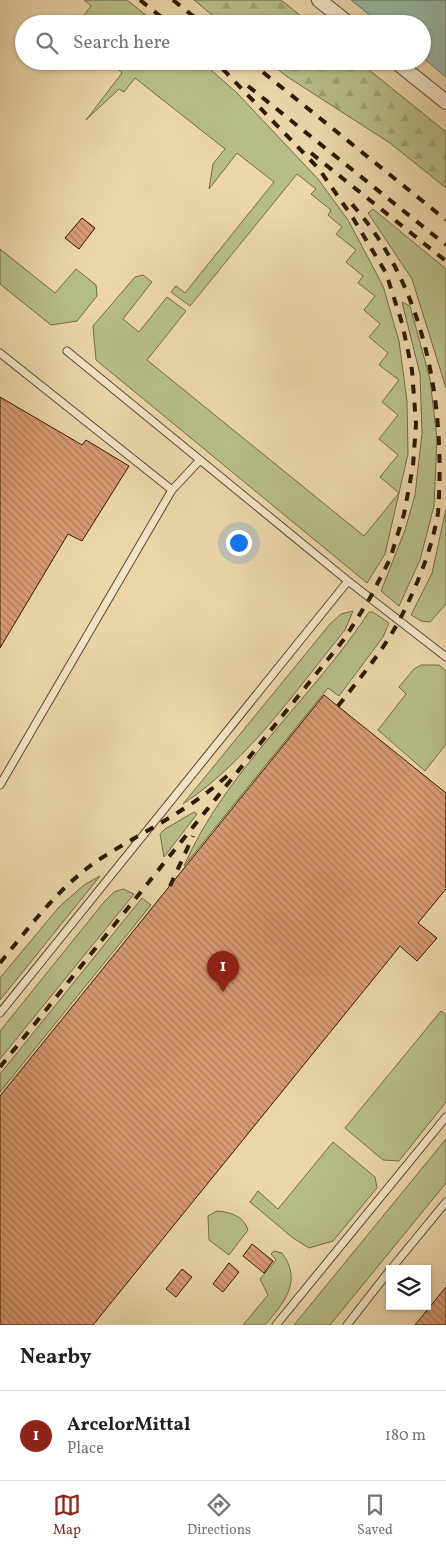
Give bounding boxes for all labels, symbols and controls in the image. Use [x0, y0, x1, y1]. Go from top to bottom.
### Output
search box [15, 15, 431, 70]
icon: search [33, 29, 61, 57]
text: Search here [73, 30, 170, 56]
your location [226, 530, 252, 556]
pin: 1 [207, 951, 239, 992]
map controls [386, 1265, 431, 1310]
button: layers [386, 1265, 431, 1310]
text: Nearby [20, 1343, 91, 1372]
text: ArcelorMittal [67, 1412, 190, 1438]
text: 1 [33, 1425, 39, 1447]
text: 180 m [385, 1425, 426, 1447]
text: Place [67, 1438, 104, 1460]
tab: Map [53, 1491, 81, 1540]
tab: Directions [187, 1491, 251, 1540]
tab: Saved [357, 1491, 393, 1540]

